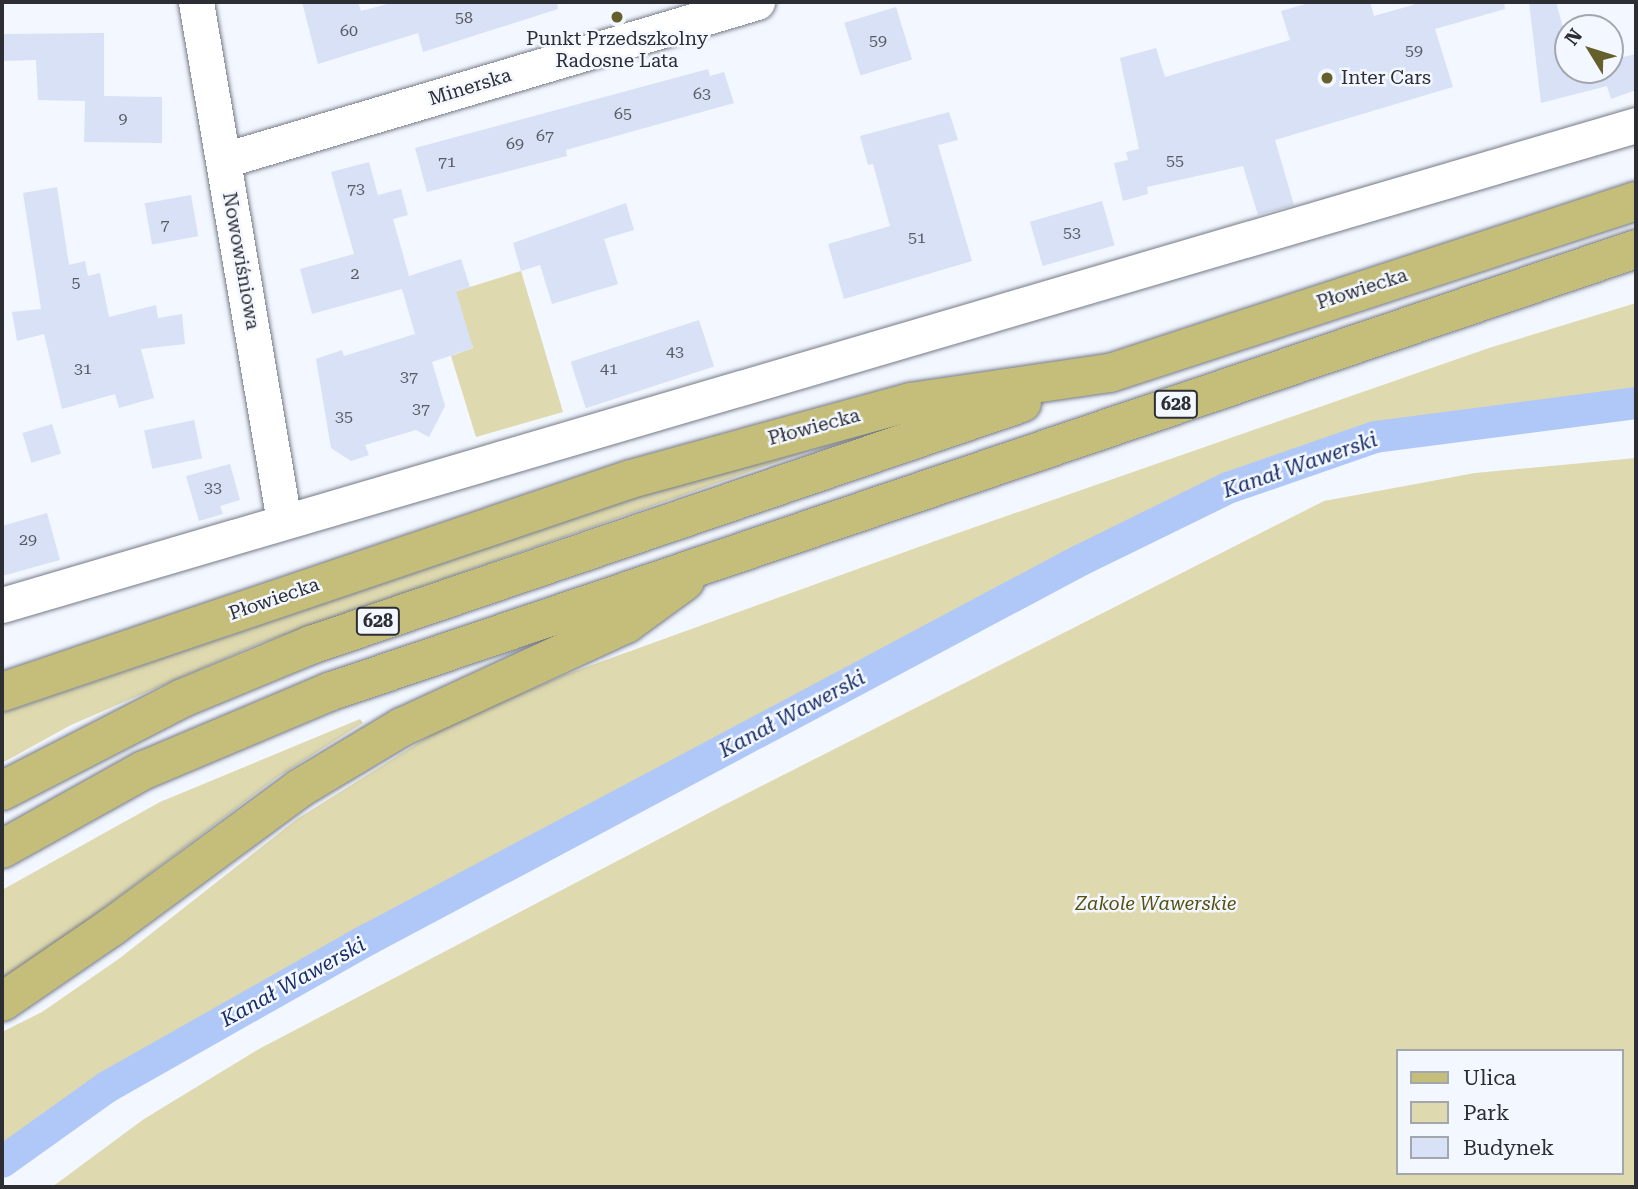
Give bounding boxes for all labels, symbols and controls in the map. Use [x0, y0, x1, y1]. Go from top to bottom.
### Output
house number: 58 [455, 8, 473, 28]
marker: Punkt Przedszkolny Radosne Lata [609, 9, 625, 25]
north arrow [1554, 14, 1624, 84]
house number: 60 [340, 21, 358, 41]
text: N [1560, 24, 1587, 50]
place label: Punkt Przedszkolny Radosne Lata [526, 28, 708, 72]
house number: 59 [869, 31, 887, 51]
house number: 59 [1405, 41, 1423, 61]
street label: Minerska [426, 64, 514, 110]
place label: Inter Cars [1341, 67, 1431, 89]
marker: Inter Cars [1319, 70, 1335, 86]
house number: 63 [693, 84, 711, 104]
house number: 65 [614, 104, 632, 124]
house number: 9 [119, 109, 127, 129]
house number: 67 [536, 126, 554, 146]
house number: 69 [506, 134, 524, 154]
house number: 55 [1166, 151, 1184, 171]
house number: 71 [438, 152, 456, 172]
house number: 73 [347, 179, 365, 199]
street label: Nowowiśniowa [218, 191, 264, 331]
house number: 7 [161, 215, 169, 235]
house number: 53 [1063, 223, 1081, 243]
house number: 51 [908, 228, 926, 248]
house number: 2 [351, 264, 359, 284]
street label: Płowiecka [1314, 264, 1410, 314]
house number: 5 [72, 273, 80, 293]
house number: 43 [666, 342, 684, 362]
house number: 31 [74, 359, 92, 379]
house number: 41 [600, 359, 618, 379]
house number: 37 [400, 367, 418, 387]
road number: 628 [1153, 390, 1199, 418]
house number: 37 [412, 399, 430, 419]
street label: Płowiecka [766, 404, 862, 450]
house number: 35 [335, 407, 353, 427]
water label: Kanał Wawerski [1220, 427, 1380, 503]
house number: 33 [204, 478, 222, 498]
house number: 29 [19, 530, 37, 550]
street label: Płowiecka [226, 573, 322, 625]
road number: 628 [355, 606, 401, 636]
water label: Kanał Wawerski [715, 665, 869, 763]
park label: Zakole Wawerskie [1076, 893, 1236, 915]
water label: Kanał Wawerski [216, 932, 370, 1032]
legend [1396, 1049, 1624, 1175]
text: Ulica [1463, 1066, 1516, 1090]
text: Park [1463, 1101, 1509, 1125]
text: Budynek [1463, 1136, 1554, 1160]

